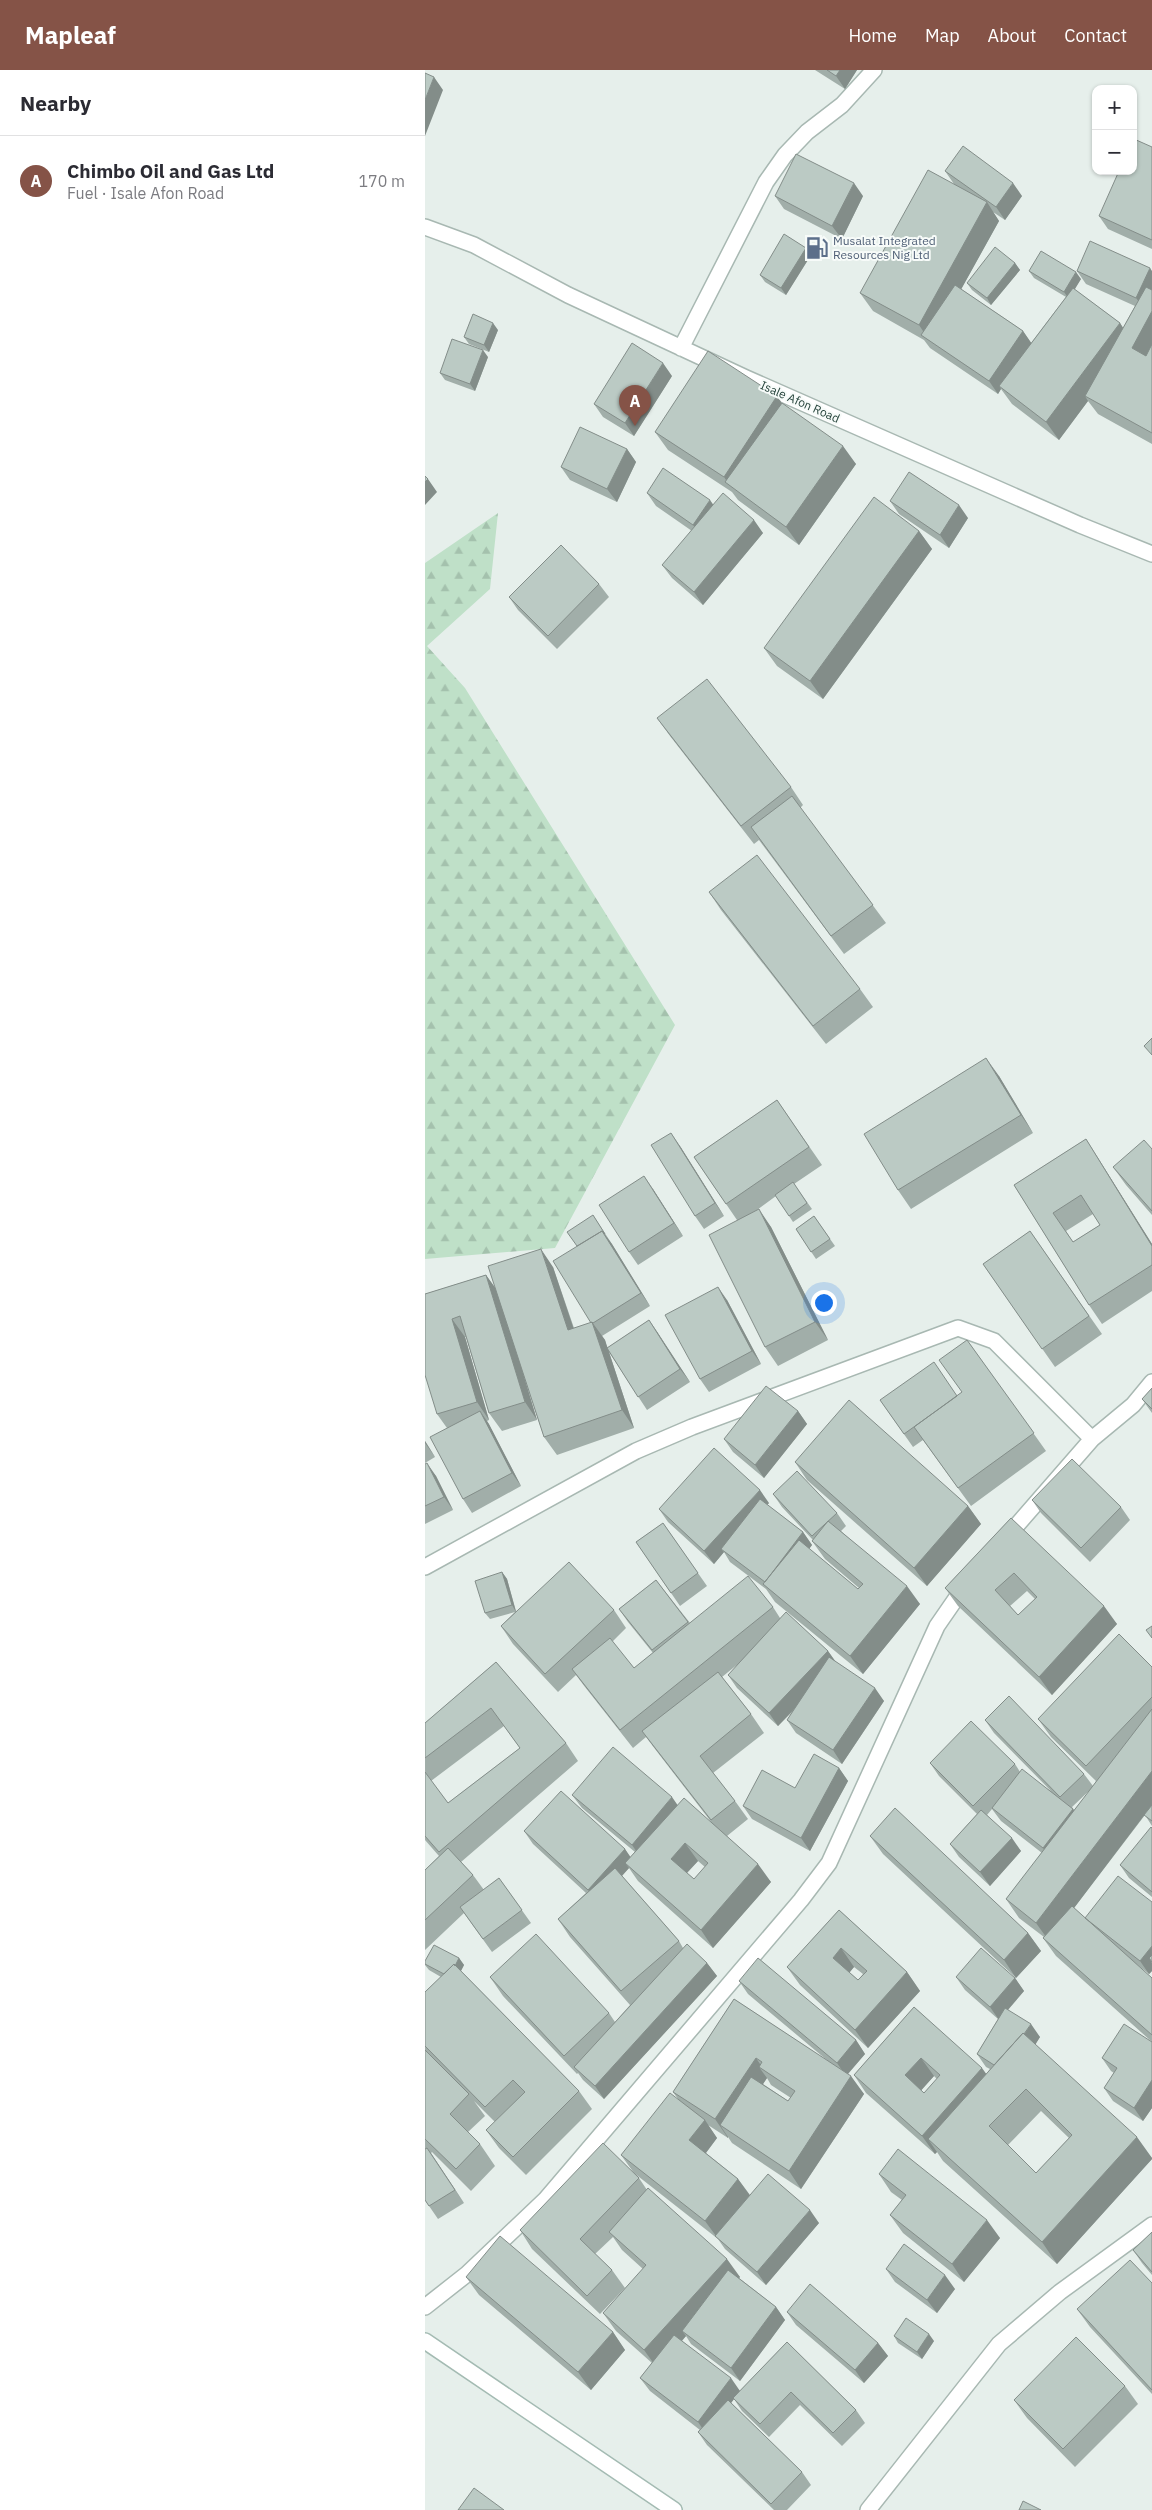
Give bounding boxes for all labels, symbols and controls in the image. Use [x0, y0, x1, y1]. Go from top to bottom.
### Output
text: Mapleaf [25, 19, 116, 51]
text: Home [849, 24, 897, 47]
text: Map [925, 24, 960, 47]
text: About [988, 24, 1036, 47]
text: Contact [1064, 24, 1127, 47]
map controls [1092, 85, 1137, 175]
button: + [1092, 85, 1137, 130]
text: Nearby [20, 89, 91, 117]
button: − [1092, 130, 1137, 175]
text: Chimbo Oil and Gas Ltd [67, 159, 274, 183]
text: A [31, 171, 41, 191]
text: 170 m [358, 171, 405, 191]
text: Fuel · Isale Afon Road [67, 183, 224, 203]
place label: Musalat Integrated Resources Nig Ltd [833, 233, 936, 262]
fuel station icon: Musalat Integrated Resources Nig Ltd [804, 235, 830, 261]
street label: Isale Afon Road [758, 377, 842, 426]
pin: A [619, 385, 651, 426]
your location [811, 1290, 837, 1316]

